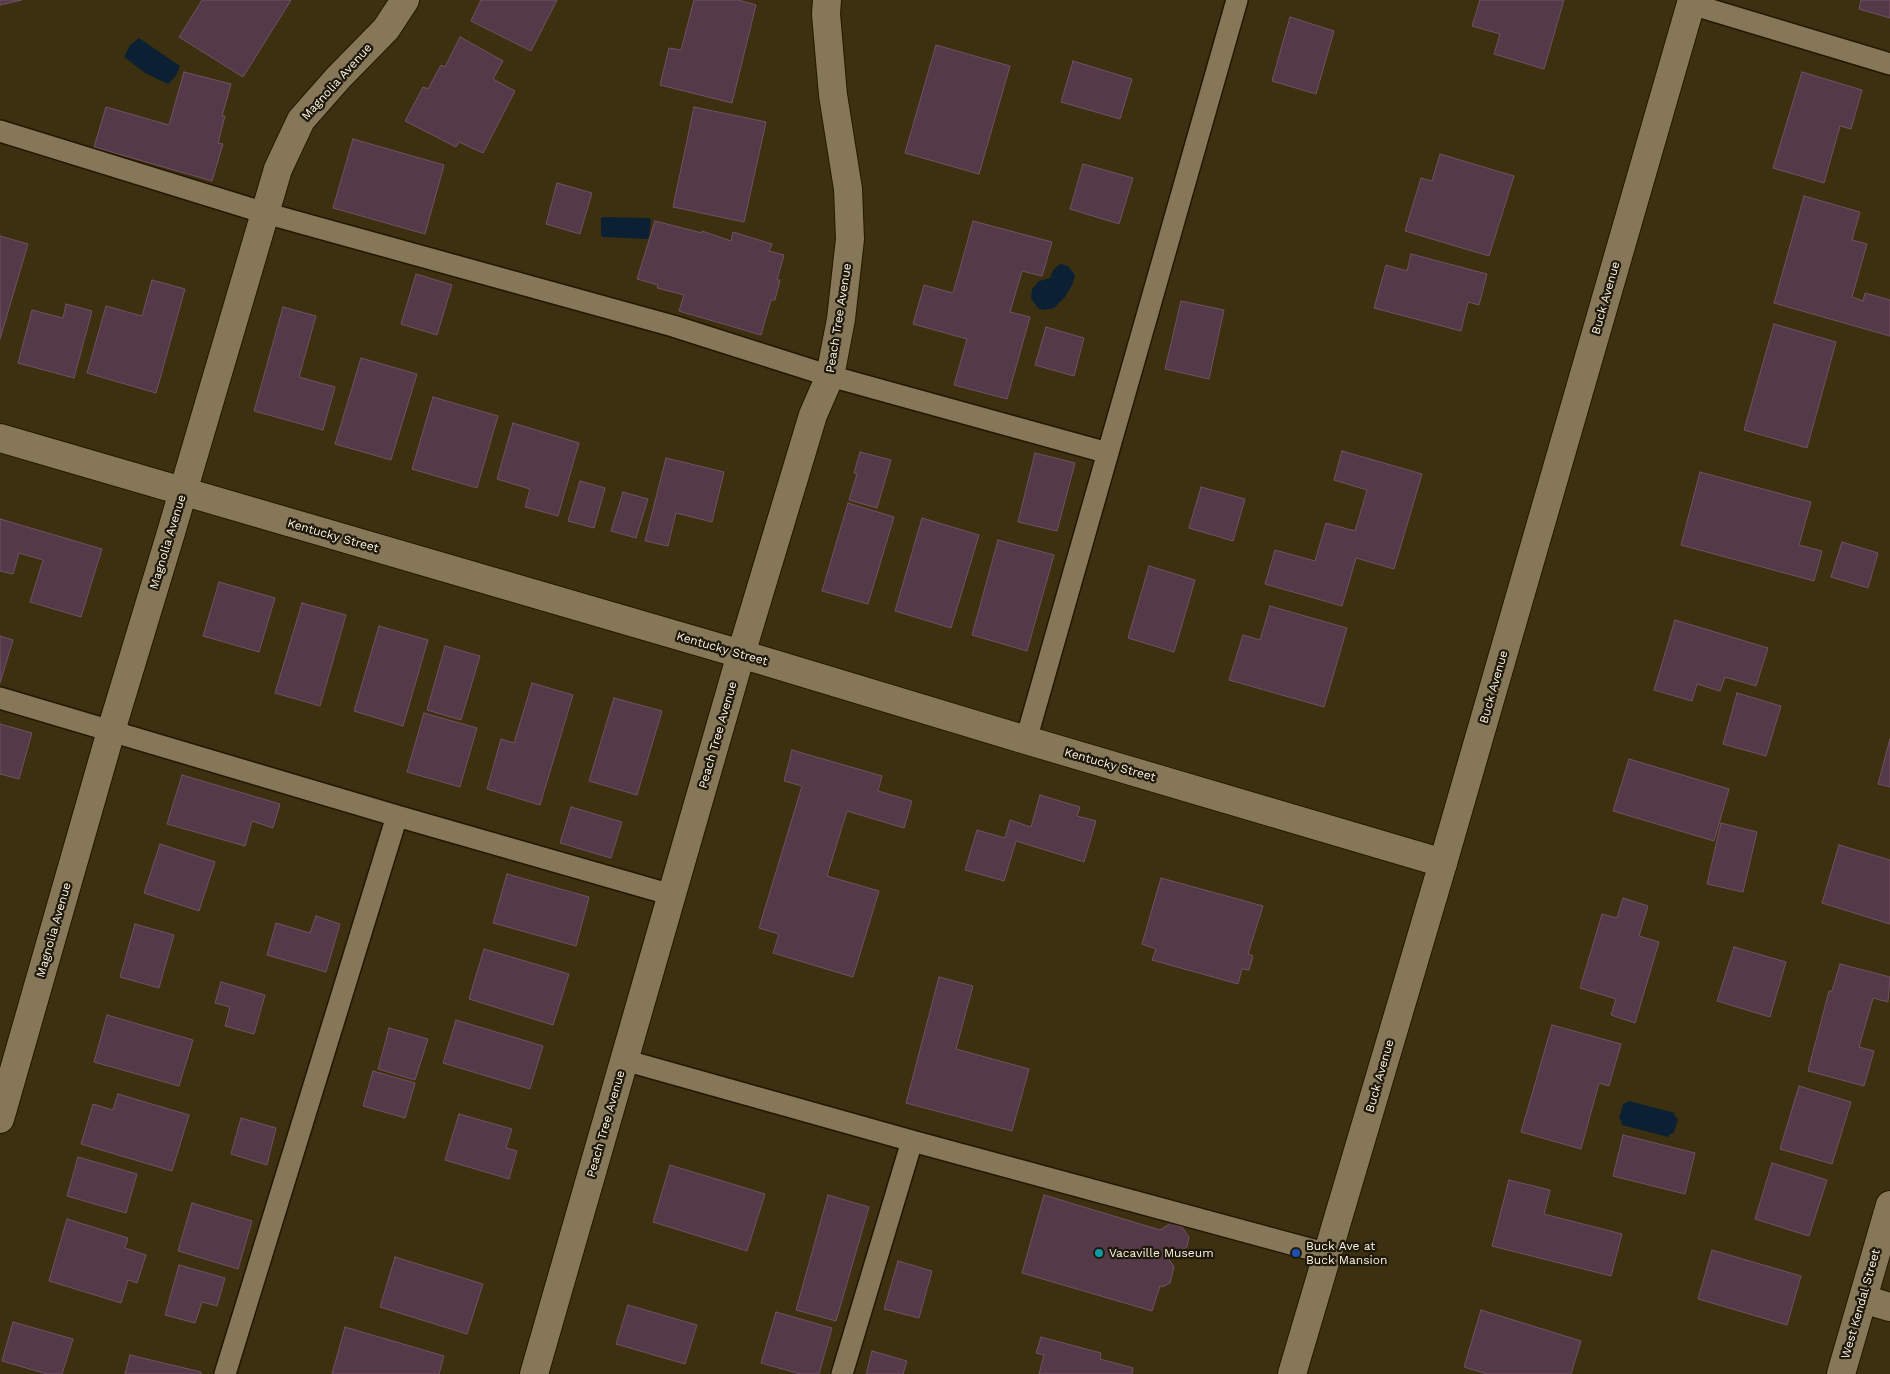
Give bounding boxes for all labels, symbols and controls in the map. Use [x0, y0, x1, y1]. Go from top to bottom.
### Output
street label: Magnolia Avenue [299, 41, 375, 123]
street label: Buck Avenue [1589, 260, 1623, 336]
street label: Peach Tree Avenue [823, 262, 855, 374]
street label: Magnolia Avenue [147, 493, 189, 591]
street label: Kentucky Street [286, 516, 380, 556]
street label: Kentucky Street [675, 629, 769, 669]
street label: Buck Avenue [1477, 649, 1511, 725]
street label: Peach Tree Avenue [696, 680, 740, 790]
street label: Kentucky Street [1063, 745, 1157, 785]
street label: Magnolia Avenue [34, 881, 74, 979]
street label: Buck Avenue [1363, 1038, 1397, 1114]
street label: Peach Tree Avenue [584, 1069, 628, 1179]
place label: Buck Ave at Buck Mansion [1306, 1239, 1387, 1267]
place label: Vacaville Museum [1109, 1246, 1214, 1260]
marker: Vacaville Museum [1093, 1247, 1105, 1259]
marker: Buck Ave at Buck Mansion [1290, 1247, 1302, 1259]
street label: West Kendal Street [1838, 1248, 1884, 1360]

